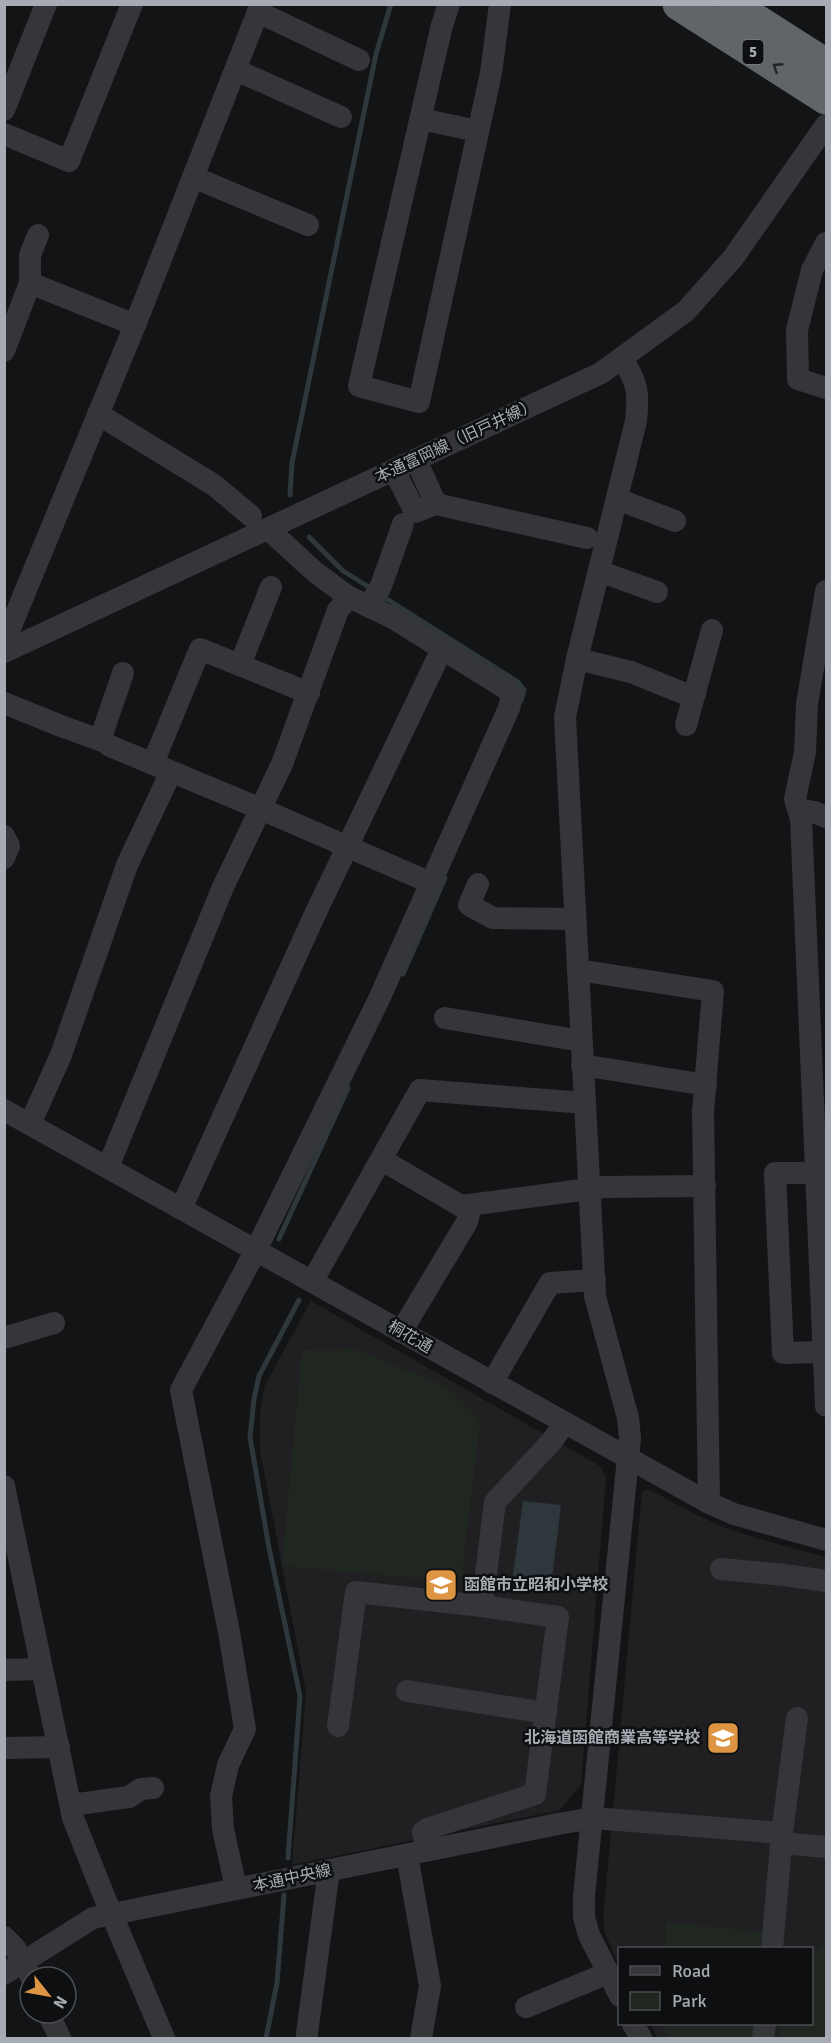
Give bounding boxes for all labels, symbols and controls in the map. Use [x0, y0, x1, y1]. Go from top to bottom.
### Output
road number: 5 [742, 40, 764, 64]
one-way arrow [773, 63, 784, 74]
street label: 本通富岡線（旧戸井線） [372, 395, 540, 487]
street label: 桐花通 [384, 1316, 436, 1358]
school or university icon: 函館市立昭和小学校 [423, 1567, 459, 1603]
place label: 函館市立昭和小学校 [464, 1575, 608, 1595]
school or university icon: 北海道函館商業高等学校 [705, 1720, 741, 1756]
place label: 北海道函館商業高等学校 [524, 1728, 700, 1748]
street label: 本通中央線 [251, 1860, 333, 1896]
legend [618, 1947, 813, 2025]
text: Road [672, 1960, 711, 1982]
north arrow [18, 1965, 78, 2025]
text: Park [672, 1990, 707, 2012]
text: N [49, 1992, 71, 2012]

